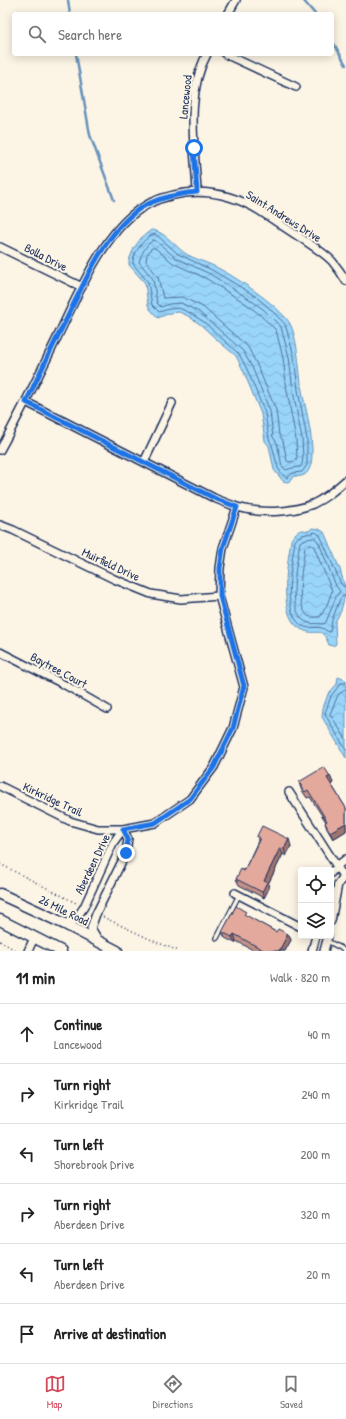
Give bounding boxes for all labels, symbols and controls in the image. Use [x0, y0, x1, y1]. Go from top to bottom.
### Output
search box [12, 12, 334, 56]
icon: search [26, 23, 48, 45]
text: Search here [58, 24, 122, 45]
street label: Lancewood [174, 74, 196, 120]
route start [185, 139, 203, 157]
street label: Saint Andrews Drive [243, 186, 325, 246]
street label: Bolla Drive [22, 239, 71, 275]
street label: Muirfield Drive [79, 543, 143, 585]
street label: Baytree Court [28, 648, 91, 692]
street label: Kirkridge Trail [20, 778, 86, 821]
street label: Aberdeen Drive [70, 831, 114, 897]
route end [117, 844, 135, 862]
map controls [298, 867, 334, 939]
button: locate [298, 867, 334, 903]
street label: 26 Mile Road [36, 891, 92, 929]
button: layers [298, 903, 334, 939]
text: 11 min [16, 966, 55, 989]
text: Walk · 820 m [270, 968, 330, 986]
text: Continue [54, 1014, 102, 1035]
icon: ahead [16, 1023, 38, 1045]
text: 40 m [307, 1025, 330, 1043]
text: Lancewood [54, 1035, 102, 1053]
text: Turn right [54, 1074, 110, 1095]
icon: right [16, 1083, 38, 1105]
text: 240 m [301, 1085, 330, 1103]
text: Kirkridge Trail [54, 1095, 124, 1113]
text: Turn left [54, 1134, 104, 1155]
icon: left [16, 1143, 38, 1165]
text: 200 m [300, 1145, 330, 1163]
text: Shorebrook Drive [54, 1155, 135, 1173]
text: Turn right [54, 1194, 110, 1215]
icon: right [16, 1203, 38, 1225]
text: 320 m [300, 1205, 330, 1223]
text: Aberdeen Drive [54, 1215, 125, 1233]
text: Turn left [54, 1254, 104, 1275]
icon: left [16, 1263, 38, 1285]
text: 20 m [306, 1265, 330, 1283]
text: Aberdeen Drive [54, 1275, 125, 1293]
icon: arrive [16, 1323, 38, 1345]
text: Arrive at destination [54, 1323, 166, 1344]
tab: Map [44, 1373, 66, 1411]
tab: Directions [153, 1373, 193, 1411]
tab: Saved [280, 1373, 302, 1411]

